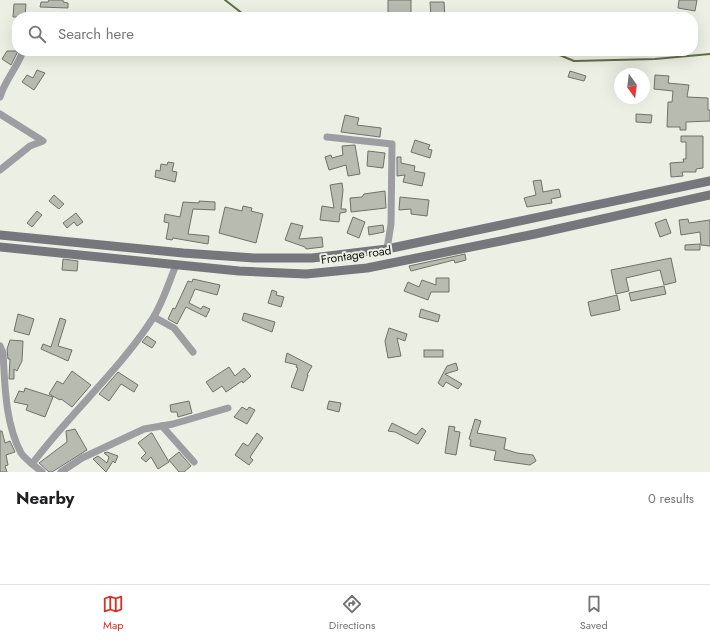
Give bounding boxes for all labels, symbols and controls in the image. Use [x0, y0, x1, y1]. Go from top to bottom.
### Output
search box [12, 12, 698, 56]
icon: search [26, 23, 48, 45]
text: Search here [58, 23, 134, 45]
north arrow [614, 68, 650, 104]
street label: Frontage road [320, 241, 392, 269]
text: Nearby [16, 486, 74, 510]
text: 0 results [648, 489, 694, 508]
tab: Map [102, 593, 124, 633]
tab: Directions [329, 593, 375, 633]
tab: Saved [580, 593, 608, 633]

